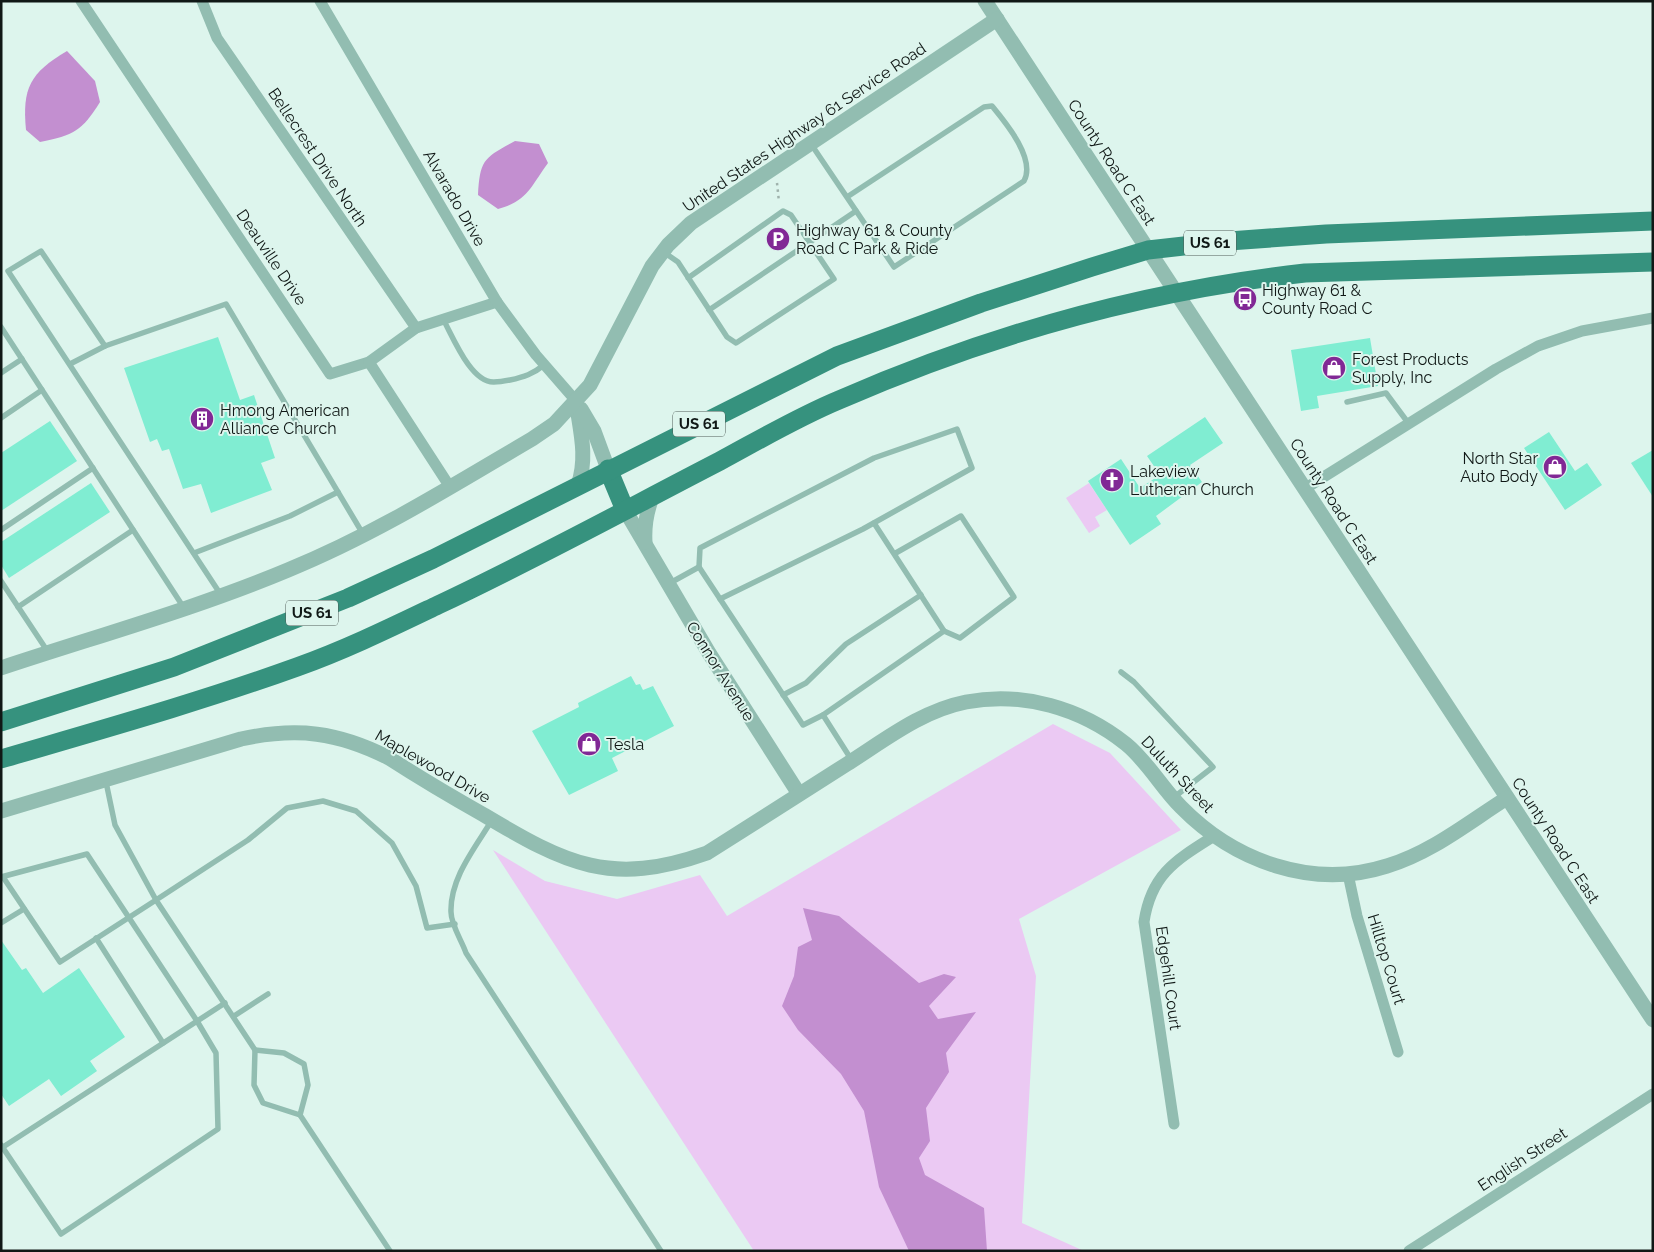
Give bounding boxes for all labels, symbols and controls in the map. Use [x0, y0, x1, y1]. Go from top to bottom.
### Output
street label: United States Highway 61 Service Road [679, 39, 930, 216]
street label: Bellecrest Drive North [264, 84, 371, 230]
street label: County Road C East [1064, 96, 1160, 229]
street label: Alvarado Drive [419, 147, 490, 250]
street label: Deauville Drive [233, 206, 311, 309]
place label: Highway 61 & County Road C Park & Ride [796, 221, 953, 258]
parking icon: Highway 61 & County Road C Park & Ride [765, 226, 791, 252]
road number: US 61 [1184, 230, 1236, 256]
place label: Highway 61 & County Road C [1262, 281, 1372, 318]
bus stop icon: Highway 61 & County Road C [1232, 286, 1258, 312]
place label: Forest Products Supply, Inc [1352, 350, 1469, 387]
shop icon: Forest Products Supply, Inc [1321, 355, 1347, 381]
place label: Hmong American Alliance Church [220, 401, 350, 438]
building icon: Hmong American Alliance Church [189, 406, 215, 432]
road number: US 61 [673, 412, 725, 436]
street label: County Road C East [1286, 435, 1382, 568]
place label: North Star Auto Body [1460, 449, 1538, 486]
shop icon: North Star Auto Body [1542, 454, 1568, 480]
place label: Lakeview Lutheran Church [1130, 462, 1254, 499]
church icon: Lakeview Lutheran Church [1099, 467, 1125, 493]
road number: US 61 [286, 600, 338, 626]
street label: Connor Avenue [682, 618, 759, 724]
street label: Maplewood Drive [372, 726, 494, 807]
shop icon: Tesla [576, 731, 602, 757]
street label: Duluth Street [1137, 732, 1218, 817]
place label: Tesla [606, 735, 644, 754]
street label: County Road C East [1508, 774, 1604, 907]
street label: Hilltop Court [1364, 912, 1409, 1007]
street label: Edgehill Court [1152, 925, 1185, 1032]
street label: English Street [1474, 1123, 1571, 1195]

